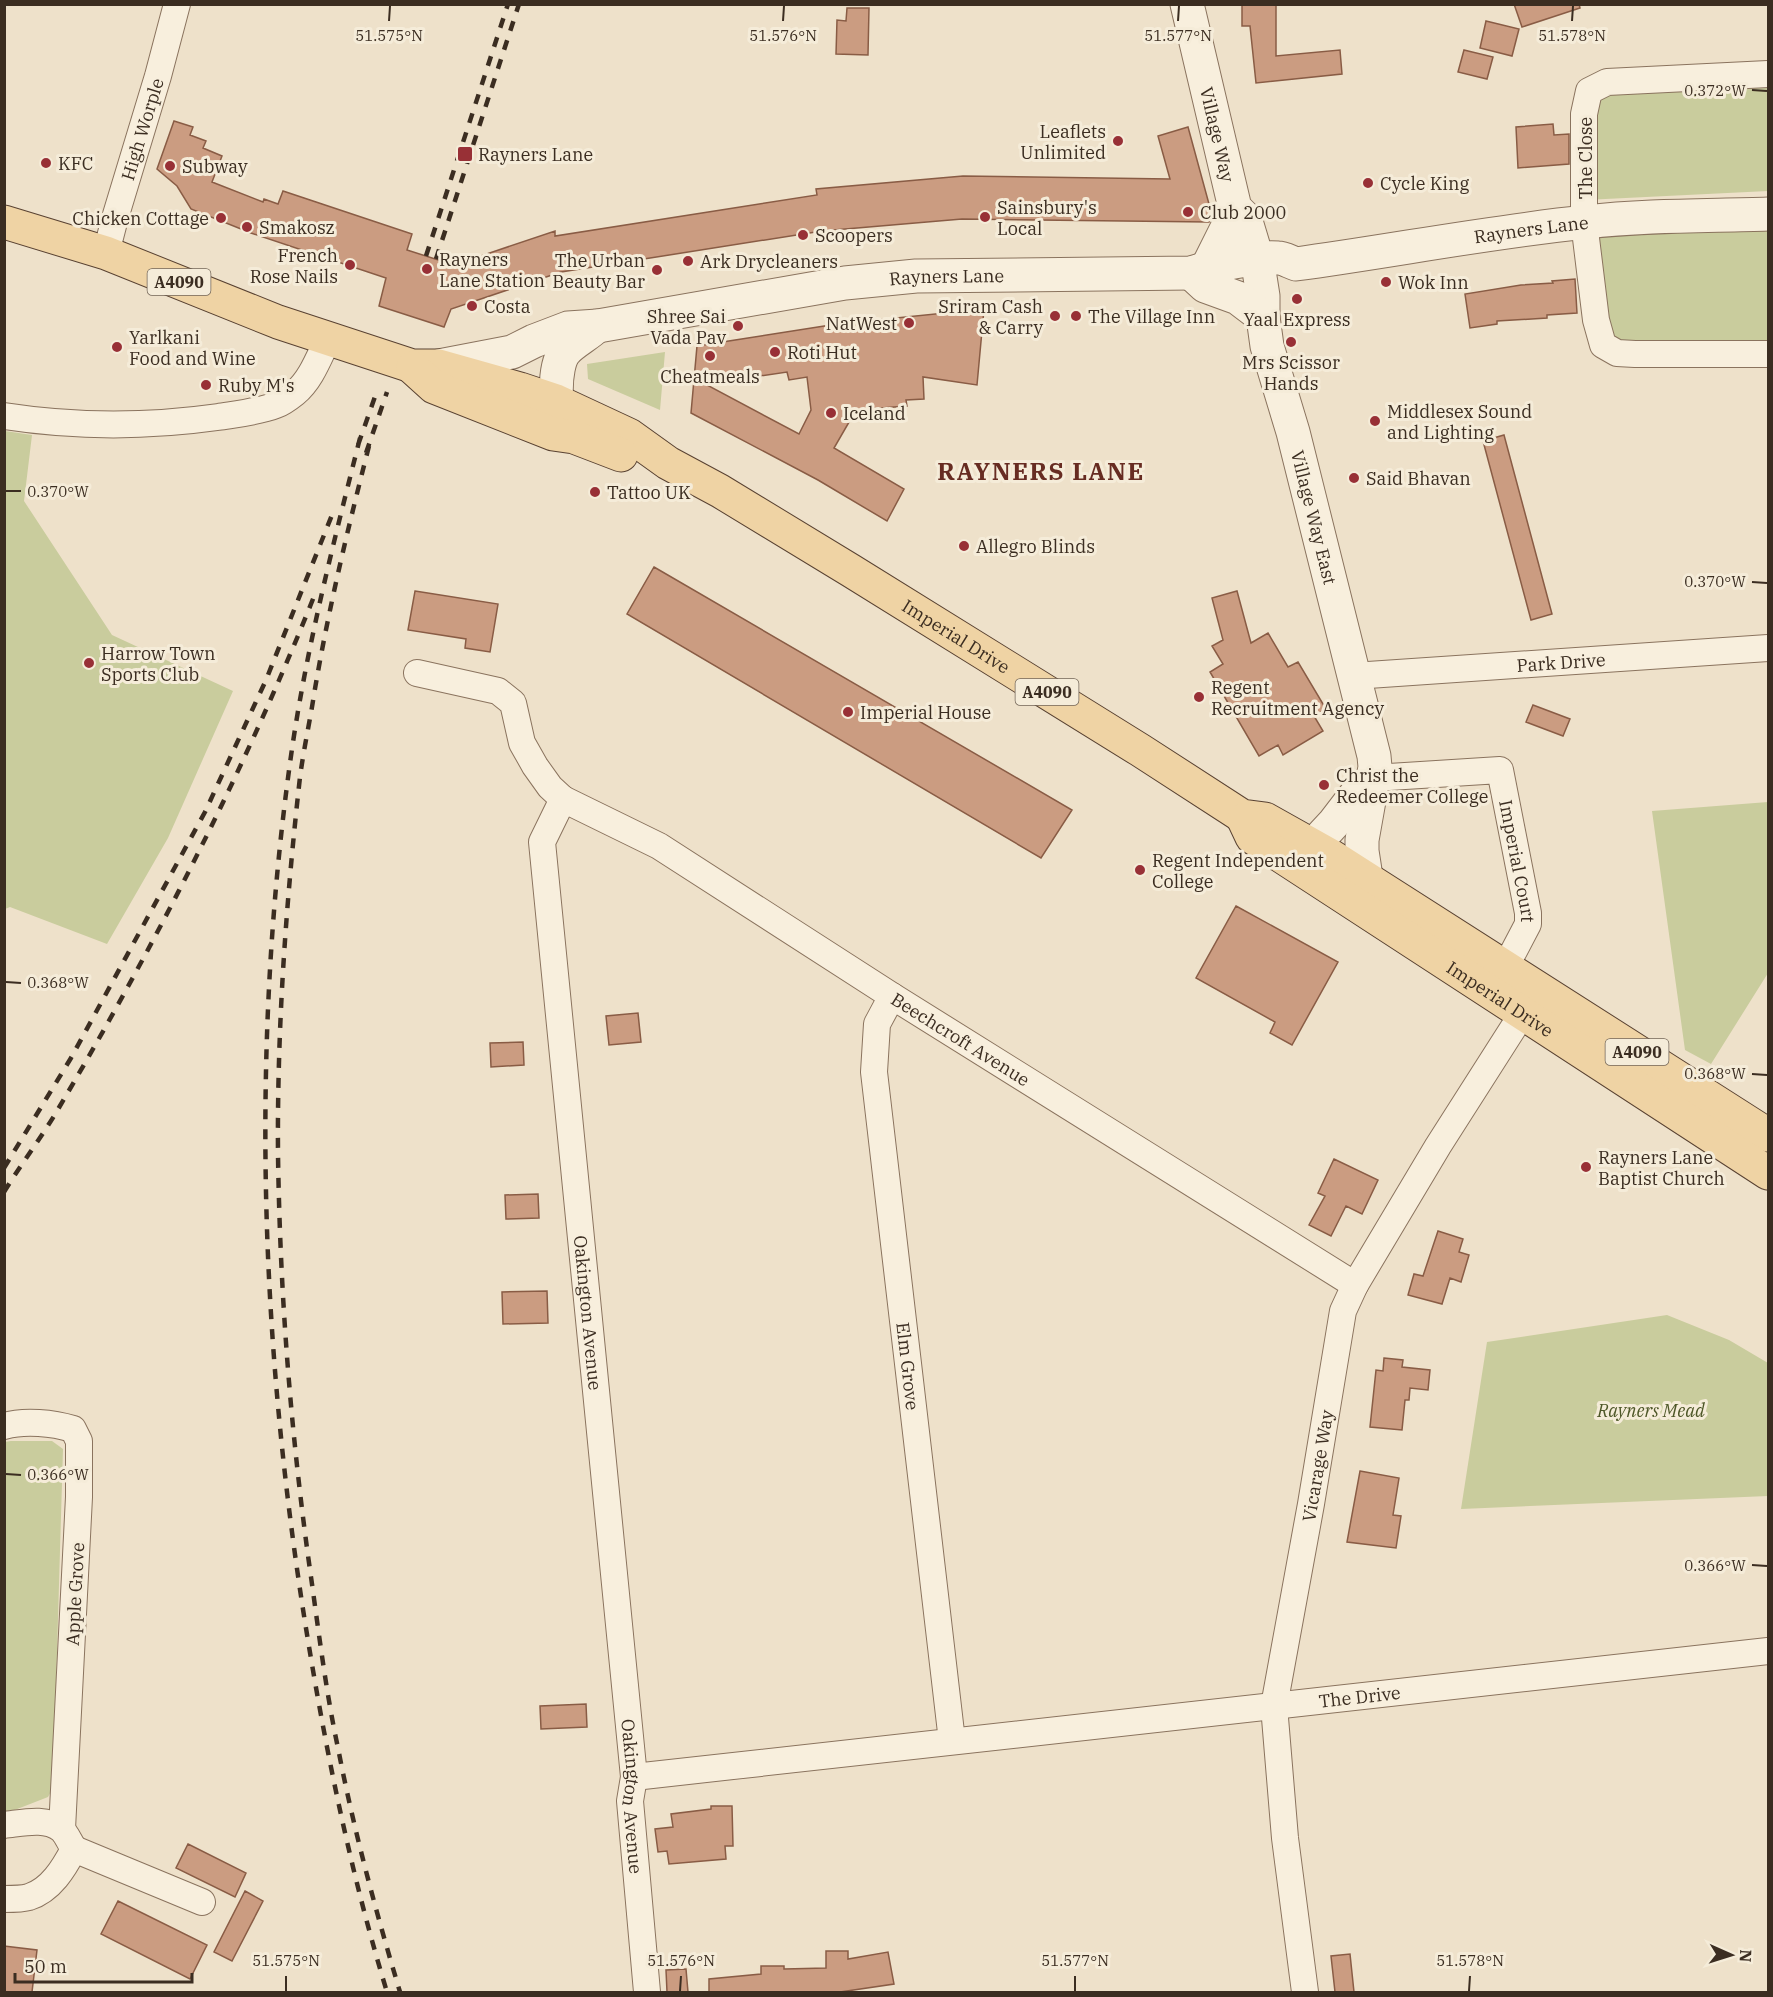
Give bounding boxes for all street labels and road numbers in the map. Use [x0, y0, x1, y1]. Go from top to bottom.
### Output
street label: High Worple [116, 75, 168, 183]
street label: Village Way [1195, 85, 1240, 185]
street label: The Close [1574, 117, 1597, 199]
street label: Rayners Lane [1472, 210, 1590, 248]
street label: Rayners Lane [888, 264, 1004, 290]
road number: A4090 [148, 269, 210, 295]
street label: Village Way East [1286, 448, 1342, 587]
street label: Imperial Drive [898, 594, 1015, 678]
street label: Park Drive [1516, 648, 1606, 676]
road number: A4090 [1016, 679, 1078, 705]
street label: Imperial Court [1495, 798, 1540, 922]
street label: Imperial Drive [1442, 955, 1558, 1042]
street label: Beechcroft Avenue [887, 987, 1034, 1091]
road number: A4090 [1606, 1039, 1668, 1065]
street label: Oakington Avenue [569, 1234, 607, 1391]
street label: Elm Grove [892, 1321, 925, 1411]
street label: Vicarage Way [1296, 1408, 1338, 1524]
street label: Apple Grove [61, 1542, 89, 1646]
street label: The Drive [1317, 1680, 1402, 1712]
street label: Oakington Avenue [617, 1718, 648, 1875]

